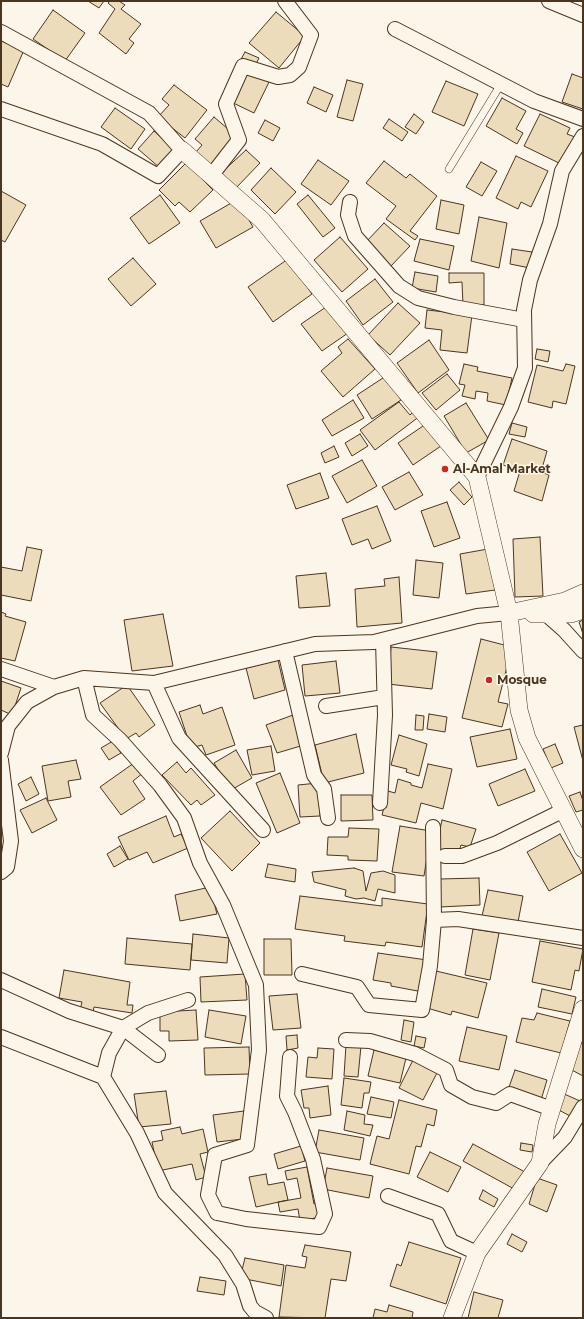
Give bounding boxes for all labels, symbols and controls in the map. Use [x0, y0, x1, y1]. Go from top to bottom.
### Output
place label: Al-Amal Market [453, 462, 551, 476]
marker: Al-Amal Market [440, 464, 450, 474]
place label: Mosque [497, 673, 547, 687]
marker: Mosque [484, 675, 494, 685]

